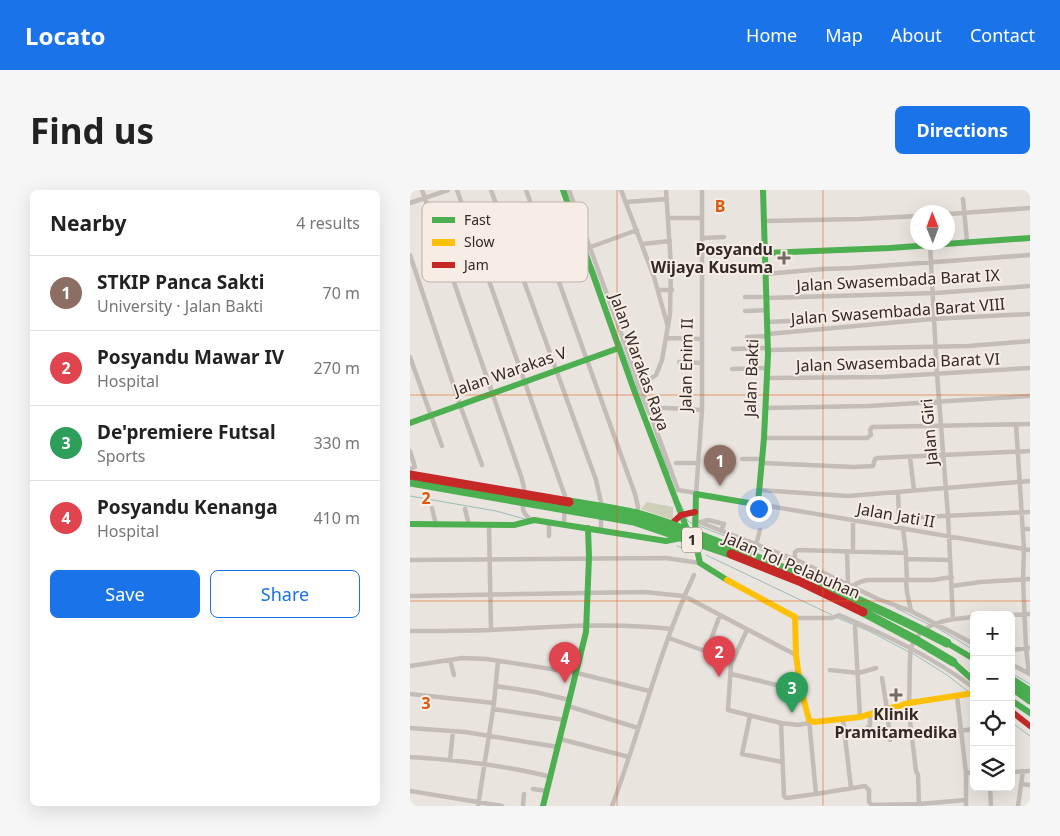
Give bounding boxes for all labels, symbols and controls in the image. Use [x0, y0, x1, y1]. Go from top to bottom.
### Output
text: Locato [25, 19, 106, 52]
text: Home [746, 23, 797, 47]
text: Map [825, 23, 863, 47]
text: About [891, 23, 942, 47]
text: Contact [970, 23, 1035, 47]
button: Directions [895, 106, 1030, 154]
text: Find us [30, 107, 154, 154]
text: B [715, 195, 725, 217]
legend [422, 202, 588, 282]
north arrow [910, 205, 955, 250]
text: Nearby [50, 209, 126, 237]
text: Fast [464, 210, 491, 229]
text: 4 results [296, 212, 360, 234]
text: Slow [464, 232, 495, 251]
place label: Posyandu Wijaya Kusuma [651, 238, 773, 278]
marker: Posyandu Wijaya Kusuma [777, 251, 791, 265]
text: Jam [462, 255, 489, 274]
street label: Jalan Swasembada Barat IX [794, 264, 1001, 296]
text: STKIP Panca Sakti [97, 269, 264, 295]
text: 1 [61, 282, 71, 304]
text: 70 m [323, 282, 360, 304]
street label: Jalan Warakas Raya [604, 288, 675, 434]
street label: Jalan Swasembada Barat VIII [788, 293, 1006, 330]
text: University · Jalan Bakti [97, 295, 263, 317]
street label: Jalan Enim II [674, 318, 698, 414]
street label: Jalan Bakti [739, 338, 763, 420]
street label: Jalan Warakas V [449, 341, 570, 401]
text: Posyandu Mawar IV [97, 344, 284, 370]
street label: Jalan Swasembada Barat VI [794, 347, 1000, 377]
text: 2 [61, 357, 71, 379]
text: 270 m [313, 357, 360, 379]
text: Hospital [97, 370, 159, 392]
street label: Jalan Giri [915, 398, 943, 468]
text: De'premiere Futsal [97, 419, 276, 445]
text: 3 [61, 432, 71, 454]
text: 330 m [313, 432, 360, 454]
text: Sports [97, 445, 145, 467]
pin: 1 [704, 445, 736, 486]
text: 2 [421, 487, 431, 509]
text: Posyandu Kenanga [97, 494, 278, 520]
your location [746, 496, 772, 522]
street label: Jalan Jati II [853, 497, 937, 533]
text: 4 [61, 507, 71, 529]
text: 410 m [313, 507, 360, 529]
text: Hospital [97, 520, 159, 542]
street label: Jalan Tol Pelabuhan [718, 525, 864, 604]
road number: 1 [682, 528, 702, 552]
button: Save [50, 570, 200, 618]
button: Share [210, 570, 360, 618]
map controls [970, 611, 1015, 791]
button: + [970, 611, 1015, 656]
pin: 2 [703, 636, 735, 677]
pin: 4 [549, 642, 581, 683]
button: − [970, 656, 1015, 701]
pin: 3 [776, 672, 808, 713]
marker: Klinik Pramitamedika [889, 688, 903, 702]
text: 3 [421, 692, 431, 714]
button: locate [970, 701, 1015, 746]
place label: Klinik Pramitamedika [835, 703, 957, 743]
button: layers [970, 746, 1015, 791]

